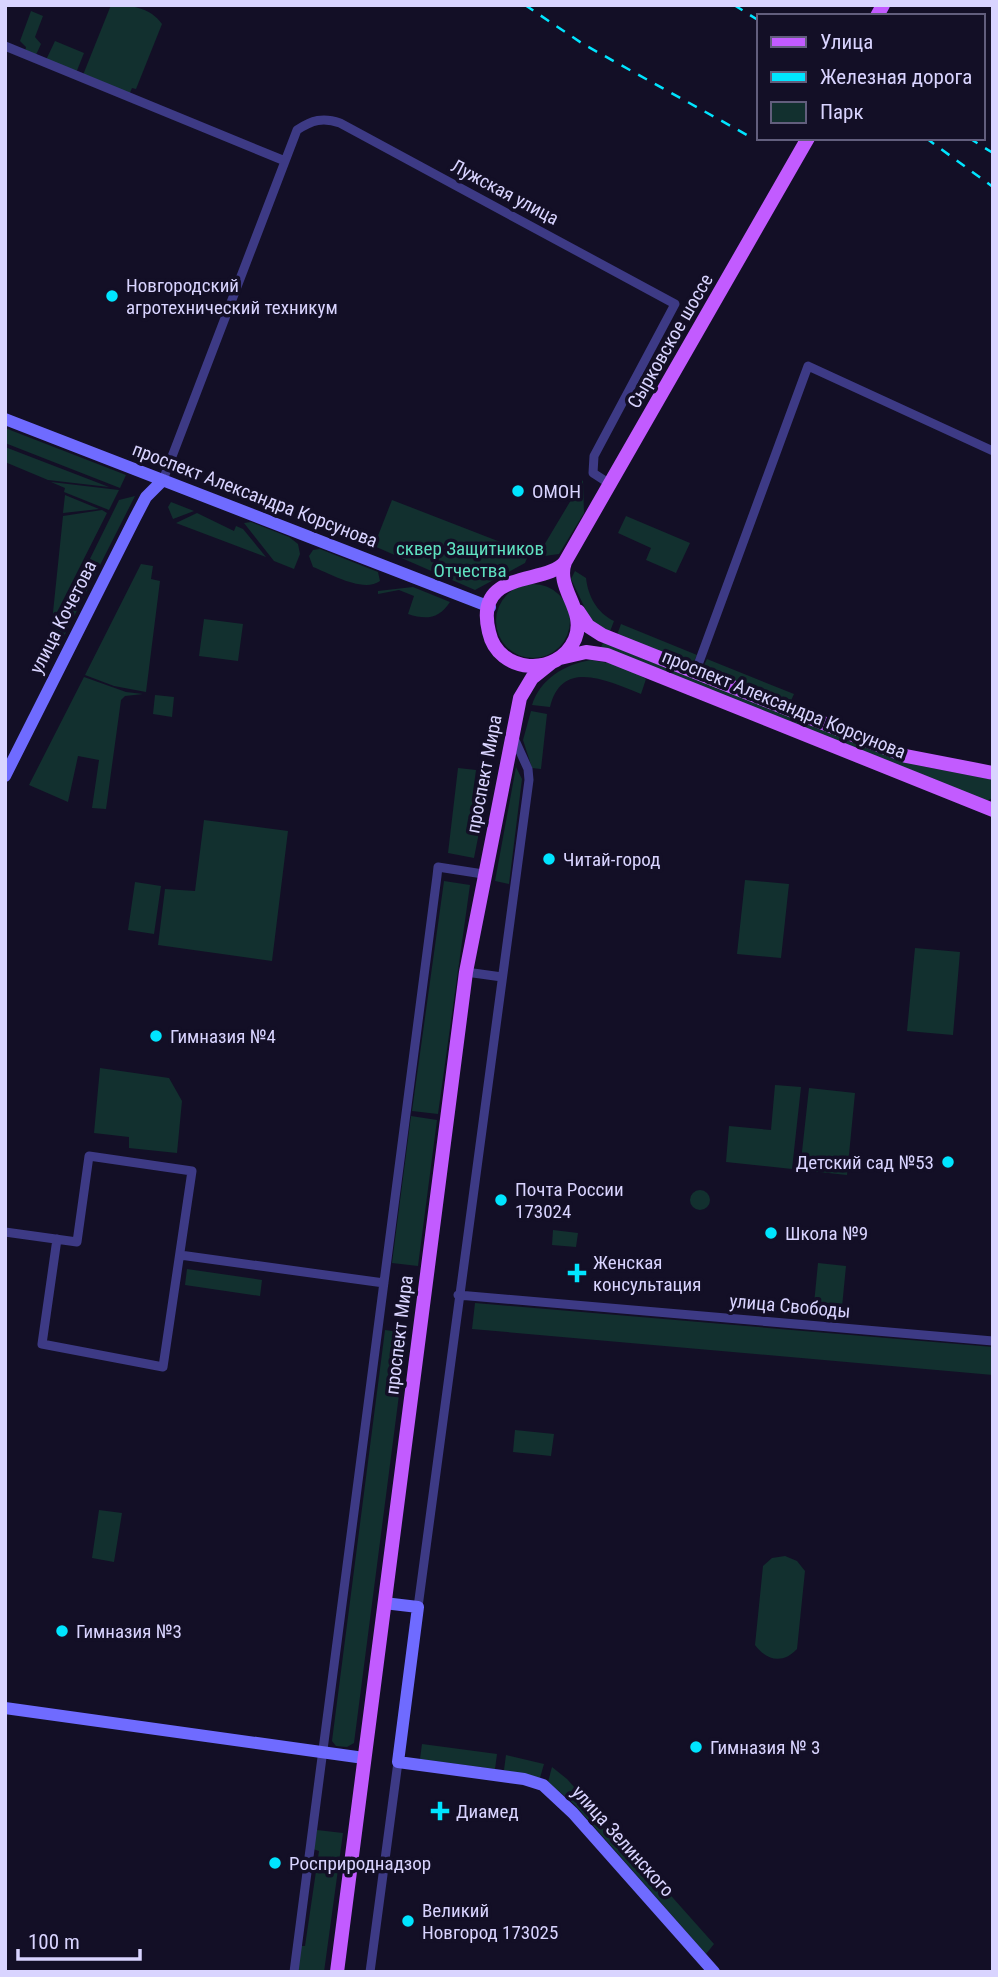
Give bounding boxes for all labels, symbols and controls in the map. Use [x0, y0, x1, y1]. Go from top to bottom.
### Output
legend [757, 14, 984, 140]
text: Улица [820, 30, 873, 54]
text: Железная дорога [820, 65, 972, 89]
text: Парк [820, 100, 864, 124]
street label: Лужская улица [447, 154, 563, 230]
street label: Сырковское шоссе [622, 270, 718, 412]
place label: Новгородский агротехнический техникум [126, 274, 338, 319]
marker: Новгородский агротехнический техникум [104, 288, 120, 304]
street label: проспект Александра Корсунова [129, 438, 381, 552]
place label: ОМОН [532, 480, 581, 503]
marker: ОМОН [510, 483, 526, 499]
park label: сквер Защитников Отчества [396, 537, 544, 582]
street label: улица Кочетова [25, 556, 101, 678]
street label: проспект Александра Корсунова [659, 645, 909, 763]
street label: проспект Мира [461, 713, 507, 835]
place label: Читай-город [563, 848, 660, 871]
marker: Читай-город [541, 851, 557, 867]
place label: Гимназия №4 [170, 1025, 276, 1048]
marker: Гимназия №4 [148, 1028, 164, 1044]
place label: Детский сад №53 [796, 1151, 934, 1174]
marker: Детский сад №53 [940, 1154, 956, 1170]
place label: Почта России 173024 [515, 1178, 624, 1223]
marker: Почта России 173024 [493, 1192, 509, 1208]
place label: Школа №9 [785, 1222, 868, 1245]
marker: Школа №9 [763, 1225, 779, 1241]
place label: Женская консультация [593, 1251, 701, 1296]
marker: Женская консультация [567, 1263, 587, 1283]
street label: проспект Мира [380, 1274, 418, 1396]
street label: улица Свободы [729, 1289, 851, 1323]
place label: Гимназия №3 [76, 1620, 182, 1643]
marker: Гимназия №3 [54, 1623, 70, 1639]
place label: Гимназия № 3 [710, 1736, 820, 1759]
marker: Гимназия № 3 [688, 1739, 704, 1755]
street label: улица Зелинского [567, 1781, 679, 1901]
place label: Диамед [456, 1800, 519, 1823]
marker: Диамед [430, 1801, 450, 1821]
place label: Росприроднадзор [289, 1852, 431, 1875]
marker: Росприроднадзор [267, 1855, 283, 1871]
place label: Великий Новгород 173025 [422, 1899, 558, 1944]
marker: Великий Новгород 173025 [400, 1913, 416, 1929]
scale bar [18, 1918, 140, 1962]
text: 100 m [28, 1930, 80, 1954]

